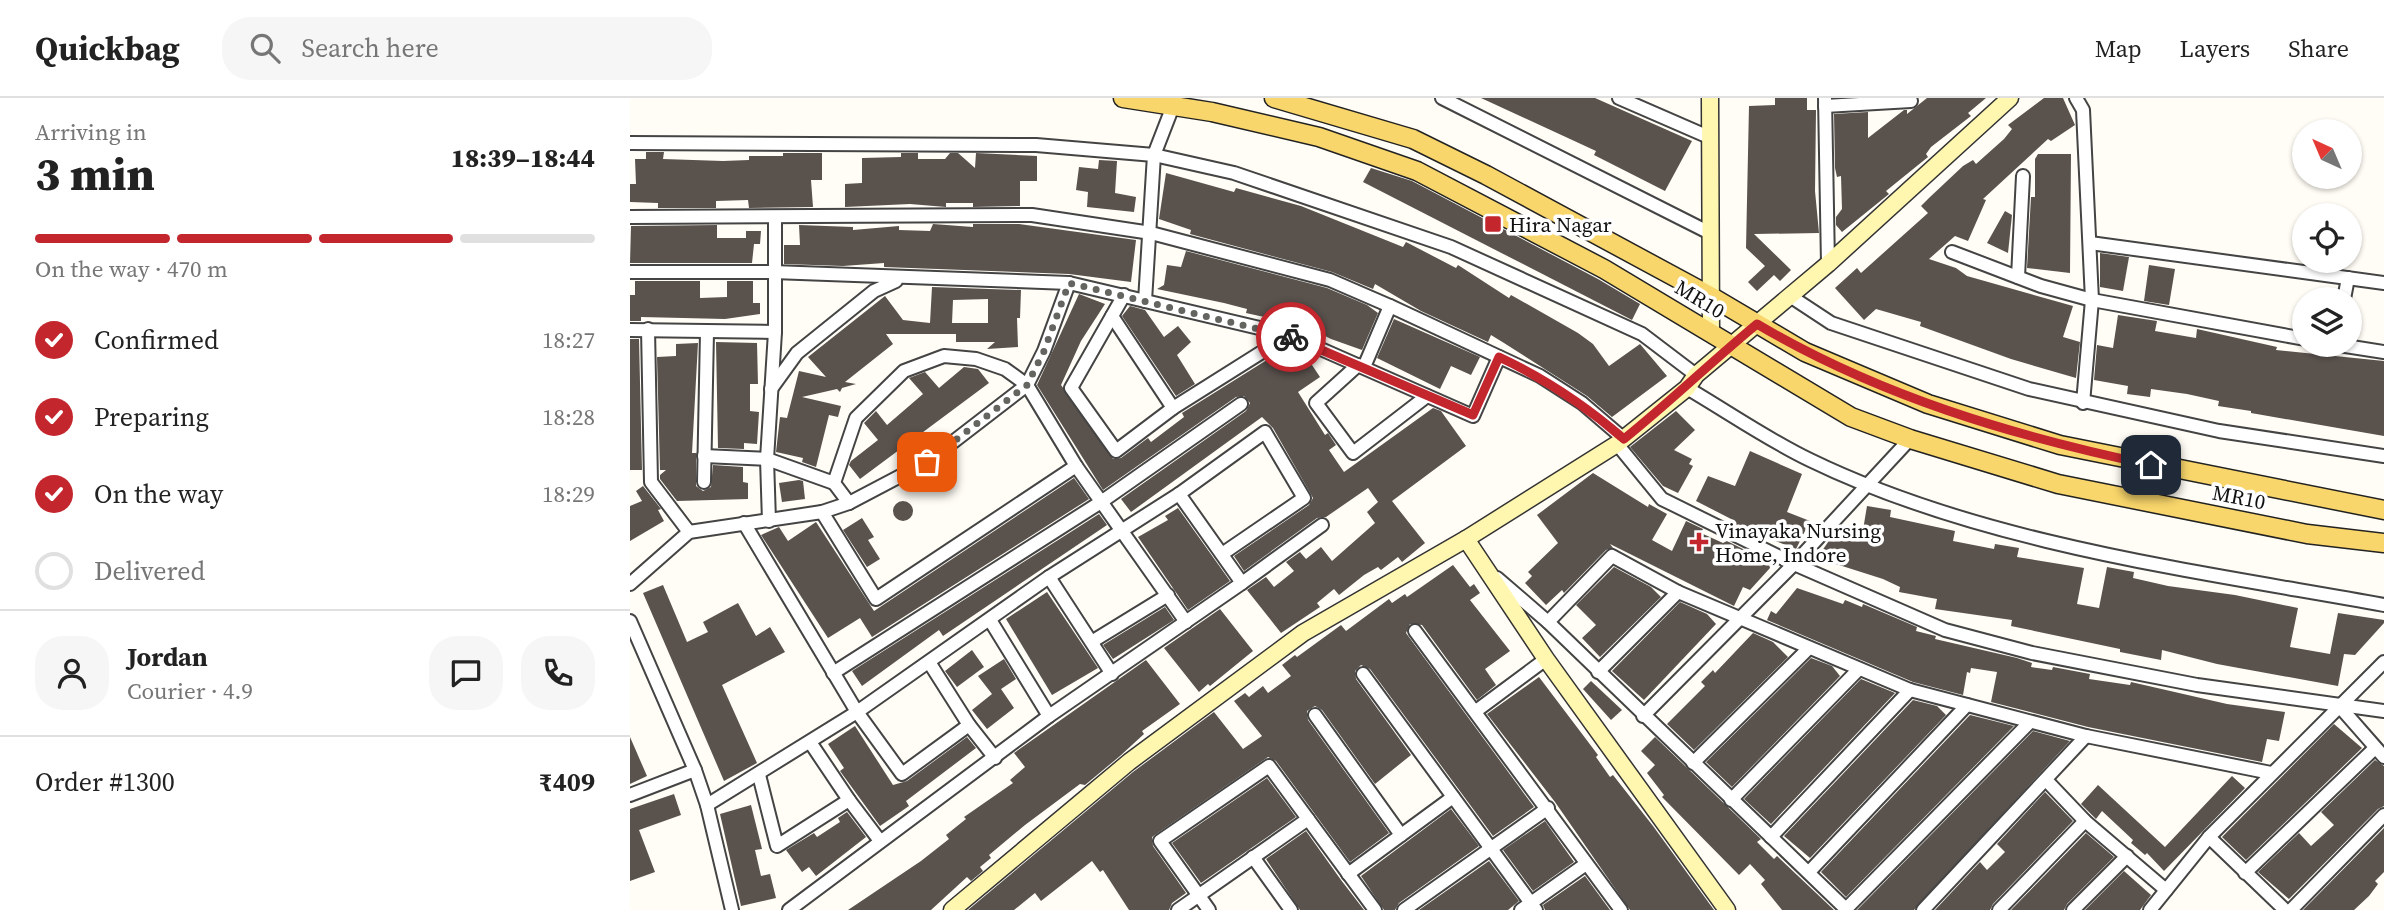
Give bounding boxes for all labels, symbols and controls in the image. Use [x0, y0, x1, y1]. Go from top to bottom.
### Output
search box [222, 17, 712, 80]
text: Quickbag [35, 26, 180, 71]
icon: search [246, 29, 284, 67]
text: Search here [302, 30, 439, 66]
text: Map [2095, 32, 2142, 65]
text: Layers [2180, 32, 2250, 65]
text: Share [2288, 32, 2349, 65]
text: Arriving in [35, 116, 147, 148]
north arrow [2292, 119, 2362, 189]
map controls [2292, 119, 2362, 357]
text: 18:39–18:44 [451, 140, 595, 176]
text: 3 min [35, 142, 155, 205]
button: locate [2292, 203, 2362, 273]
place label: Hira Nagar [1509, 210, 1612, 239]
marker: Hira Nagar [1483, 214, 1503, 234]
text: On the way · 470 m [35, 253, 228, 285]
street label: MR10 [1670, 273, 1730, 325]
button: layers [2292, 287, 2362, 357]
courier [1256, 302, 1326, 372]
icon: bike [1272, 318, 1310, 356]
icon: check [35, 321, 73, 359]
text: Confirmed [94, 322, 219, 358]
text: 18:27 [542, 324, 595, 356]
icon: check [35, 398, 73, 436]
text: Preparing [94, 399, 209, 435]
text: 18:28 [542, 401, 595, 433]
pin [897, 432, 957, 492]
pin [2121, 435, 2181, 495]
icon: bag [908, 443, 946, 481]
icon: home [2132, 446, 2170, 484]
icon: check [35, 475, 73, 513]
text: On the way [94, 476, 223, 512]
text: 18:29 [542, 478, 595, 510]
street label: MR10 [2210, 478, 2268, 516]
place label: Vinayaka Nursing Home, Indore [1715, 516, 1881, 569]
marker: Vinayaka Nursing Home, Indore [1689, 532, 1709, 552]
text: Delivered [94, 553, 205, 589]
button: person [35, 636, 109, 710]
button: chat [429, 636, 503, 710]
button: phone [521, 636, 595, 710]
text: Jordan [127, 639, 208, 675]
text: Courier · 4.9 [127, 675, 253, 707]
text: Order #1300 [35, 764, 175, 800]
text: ₹409 [539, 764, 595, 800]

